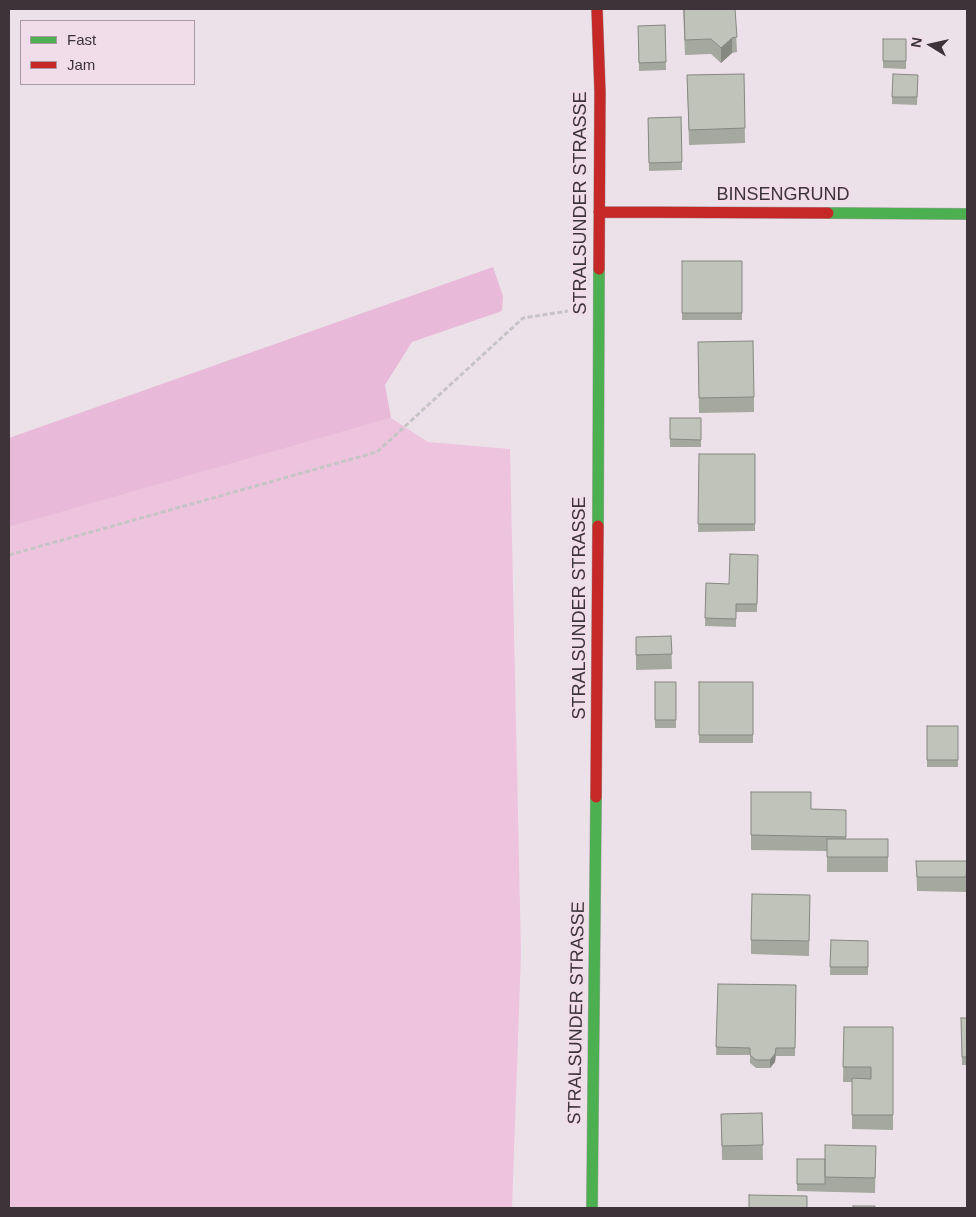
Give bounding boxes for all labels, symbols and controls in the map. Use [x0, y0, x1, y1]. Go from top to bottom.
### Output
legend [20, 20, 195, 85]
north arrow [906, 20, 956, 70]
text: Fast [67, 31, 96, 48]
text: N [907, 36, 925, 49]
text: Jam [67, 56, 95, 73]
street label: STRALSUNDER STRASSE [570, 91, 592, 315]
street label: BINSENGRUND [716, 184, 850, 206]
street label: STRALSUNDER STRASSE [569, 496, 591, 720]
street label: STRALSUNDER STRASSE [564, 901, 590, 1125]

